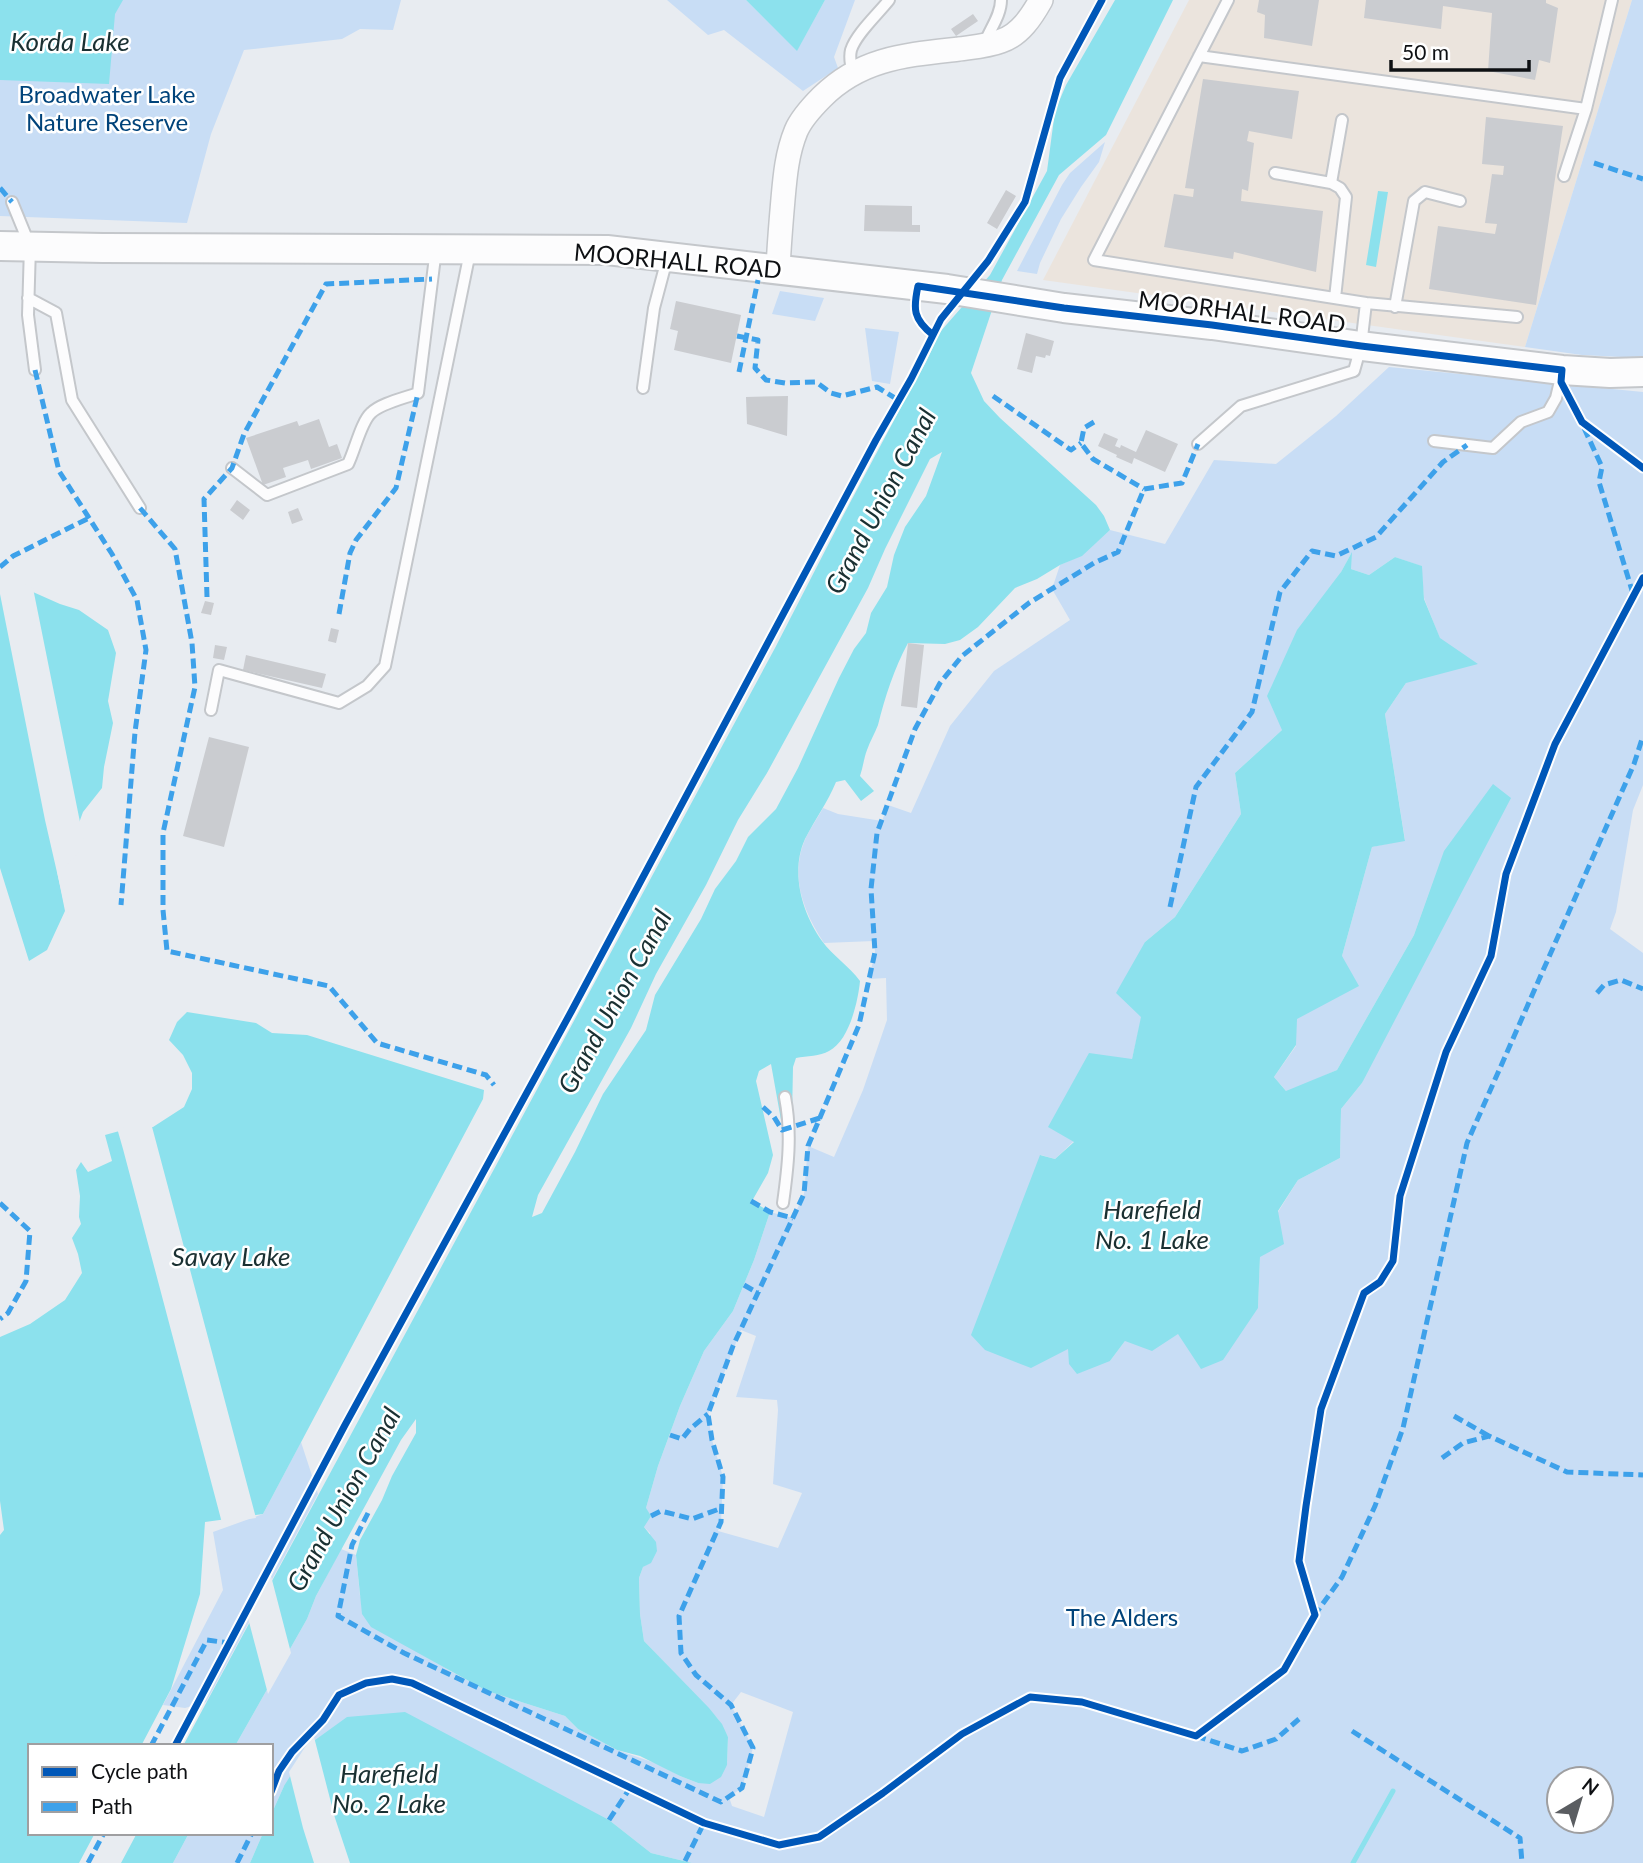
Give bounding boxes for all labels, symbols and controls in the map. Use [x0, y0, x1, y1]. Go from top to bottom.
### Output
water label: Korda Lake [10, 25, 130, 57]
scale bar [1391, 28, 1529, 72]
text: 50 m [1402, 39, 1449, 64]
park label: Broadwater Lake Nature Reserve [19, 79, 195, 136]
street label: MOORHALL ROAD [573, 236, 783, 284]
street label: MOORHALL ROAD [1137, 284, 1347, 338]
water label: Grand Union Canal [818, 403, 942, 599]
water label: Grand Union Canal [550, 903, 678, 1099]
water label: Harefield No. 1 Lake [1095, 1193, 1209, 1255]
water label: Savay Lake [172, 1240, 290, 1272]
water label: Grand Union Canal [279, 1401, 407, 1597]
park label: The Alders [1066, 1602, 1178, 1631]
legend [28, 1744, 273, 1835]
water label: Harefield No. 2 Lake [332, 1757, 446, 1819]
text: Cycle path [91, 1758, 188, 1783]
north arrow [1545, 1765, 1615, 1835]
text: N [1578, 1773, 1604, 1800]
text: Path [91, 1793, 133, 1818]

